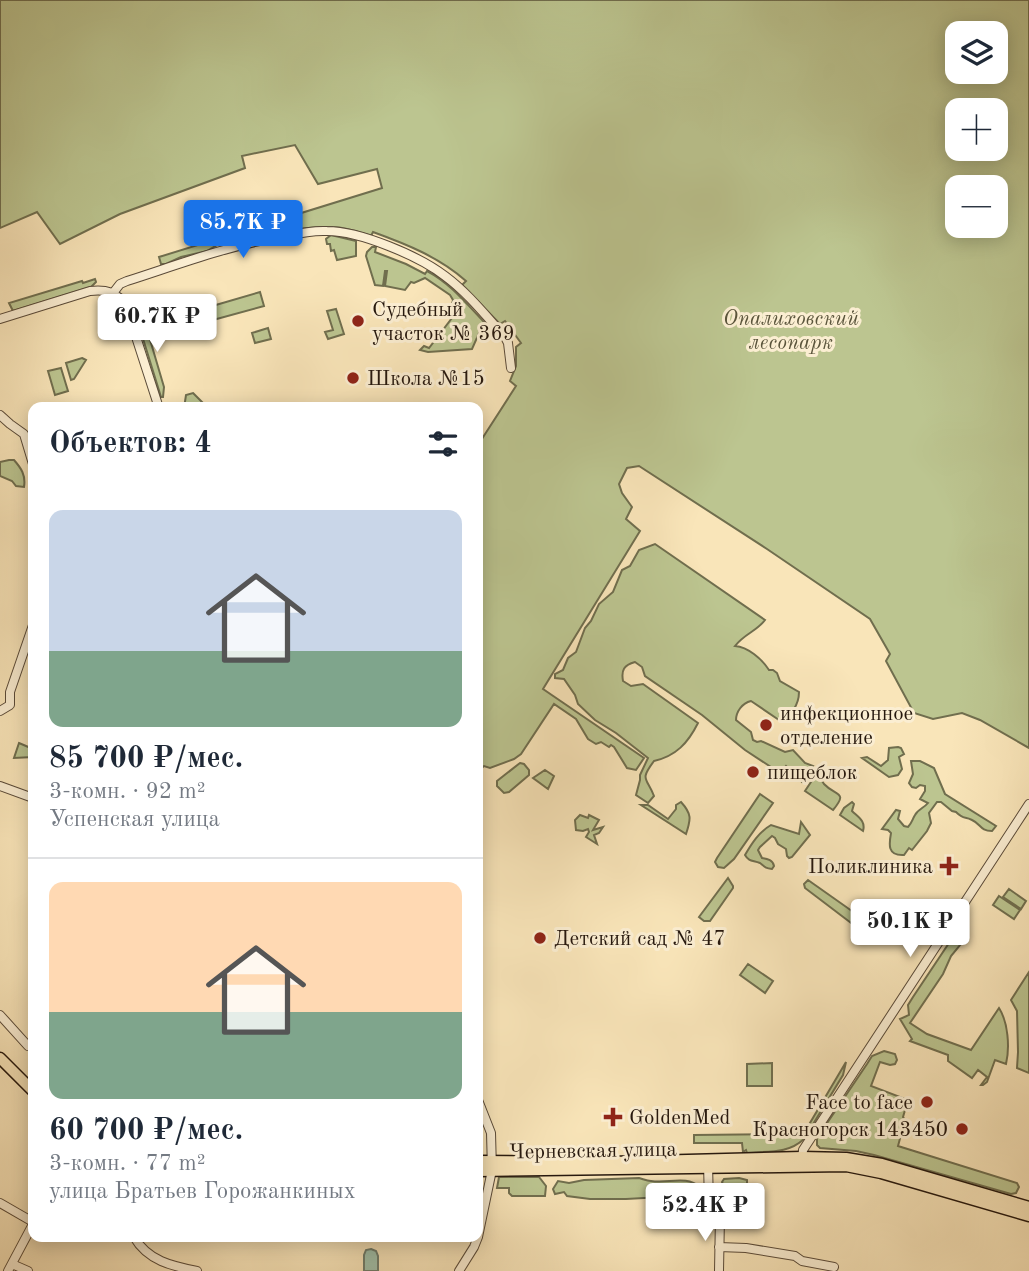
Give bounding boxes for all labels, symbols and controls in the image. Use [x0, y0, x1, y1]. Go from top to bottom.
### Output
map controls [945, 21, 1008, 238]
button: layers [945, 21, 1008, 84]
button: + [945, 98, 1008, 161]
button: − [945, 175, 1008, 238]
pin: 85.7K ₽ [178, 201, 308, 260]
text: 85.7K ₽ [200, 211, 286, 234]
pin: 60.7K ₽ [92, 294, 222, 354]
place label: Судебный участок № 369 [372, 300, 515, 345]
text: 60.7K ₽ [114, 305, 200, 328]
park label: Опалиховский лесопарк [723, 309, 859, 354]
marker: Судебный участок № 369 [350, 313, 366, 329]
place label: Школа №15 [367, 369, 485, 390]
marker: Школа №15 [345, 370, 361, 386]
icon: filters [424, 425, 462, 463]
text: Объектов: 4 [49, 429, 212, 459]
icon: home [193, 555, 319, 681]
place label: инфекционное отделение [780, 704, 913, 749]
marker: инфекционное отделение [758, 717, 774, 733]
text: 85 700 ₽/мес. [49, 744, 243, 774]
place label: пищеблок [767, 763, 858, 784]
marker: пищеблок [745, 764, 761, 780]
text: 3-комн. · 92 m² [49, 780, 206, 803]
text: Успенская улица [49, 808, 220, 831]
marker: Поликлиника [939, 856, 959, 876]
place label: Поликлиника [808, 857, 933, 878]
pin: 50.1K ₽ [845, 900, 975, 959]
text: 50.1K ₽ [867, 910, 953, 933]
icon: home [193, 927, 319, 1053]
place label: Детский сад № 47 [554, 929, 726, 950]
marker: Детский сад № 47 [532, 930, 548, 946]
place label: Face to face [805, 1093, 913, 1114]
marker: Face to face [919, 1094, 935, 1110]
marker: GoldenMed [603, 1107, 623, 1127]
place label: GoldenMed [629, 1108, 730, 1129]
text: 60 700 ₽/мес. [49, 1116, 243, 1146]
place label: Красногорск 143450 [752, 1120, 948, 1141]
marker: Красногорск 143450 [954, 1121, 970, 1137]
street label: Черневская улица [509, 1140, 677, 1163]
text: 3-комн. · 77 m² [49, 1152, 206, 1175]
text: улица Братьев Горожанкиных [49, 1180, 356, 1203]
pin: 52.4K ₽ [640, 1184, 770, 1243]
text: 52.4K ₽ [662, 1194, 748, 1217]

